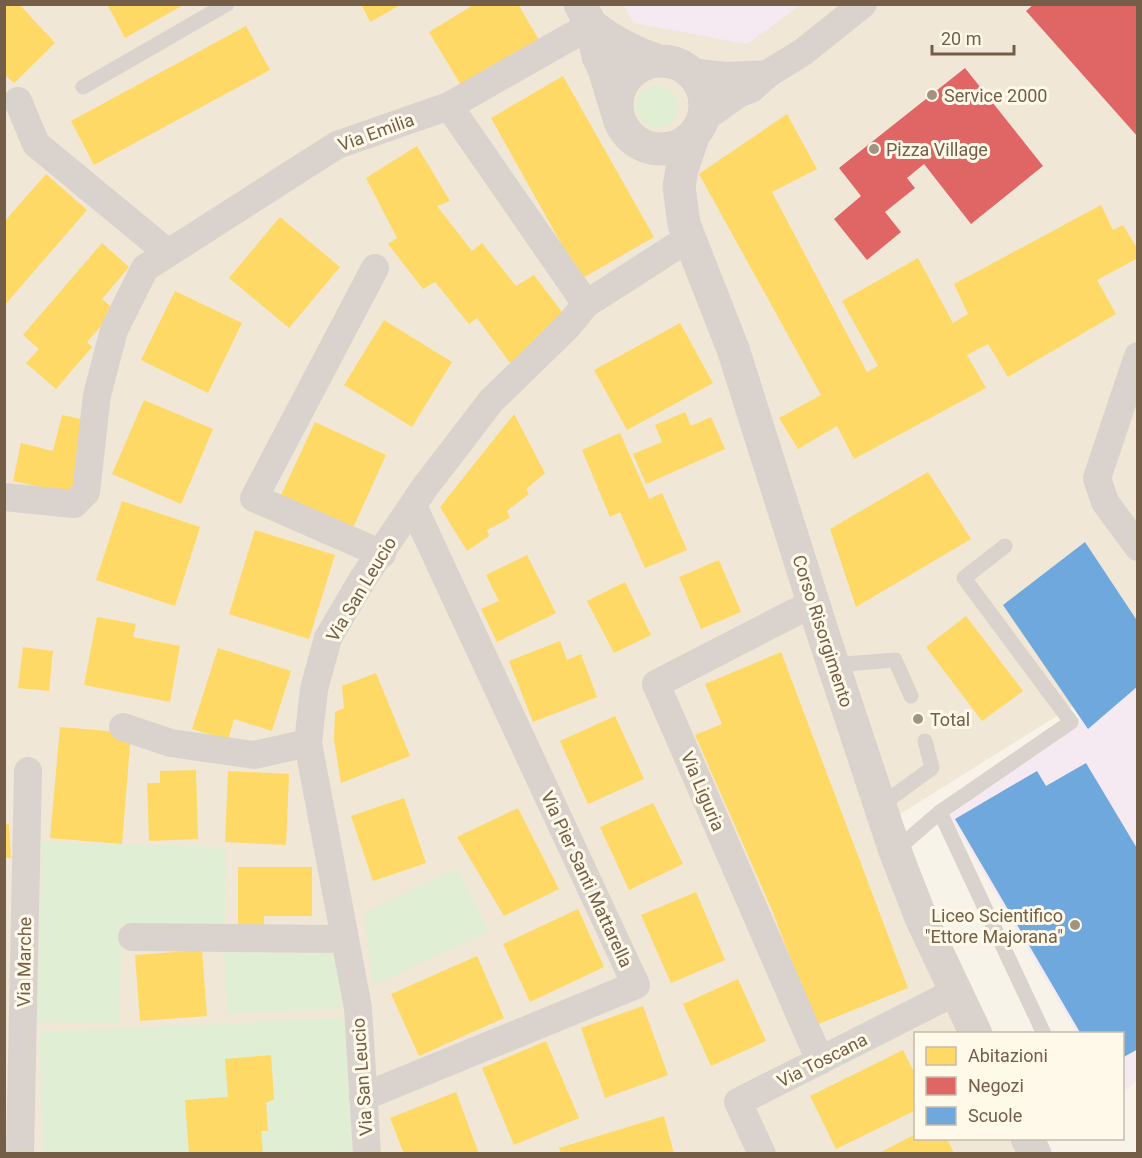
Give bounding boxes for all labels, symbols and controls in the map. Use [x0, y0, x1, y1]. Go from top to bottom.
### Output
scale bar [932, 18, 1014, 56]
text: 20 m [941, 28, 981, 49]
place label: Service 2000 [944, 85, 1047, 106]
marker: Service 2000 [925, 88, 939, 102]
street label: Via Emilia [335, 109, 417, 155]
place label: Pizza Village [886, 139, 988, 160]
marker: Pizza Village [867, 142, 881, 156]
street label: Via San Leucio [322, 533, 400, 645]
street label: Corso Risorgimento [788, 552, 858, 710]
place label: Total [930, 709, 970, 730]
marker: Total [911, 712, 925, 726]
street label: Via Liguria [677, 748, 729, 834]
street label: Via Pier Santi Mattarella [537, 787, 637, 971]
place label: Liceo Scientifico "Ettore Majorana" [925, 905, 1063, 947]
street label: Via Marche [13, 917, 35, 1007]
marker: Liceo Scientifico "Ettore Majorana" [1068, 918, 1082, 932]
street label: Via San Leucio [347, 1017, 377, 1137]
street label: Via Toscana [774, 1028, 870, 1092]
legend [914, 1032, 1124, 1140]
text: Abitazioni [968, 1045, 1048, 1066]
text: Negozi [968, 1075, 1024, 1096]
text: Scuole [968, 1105, 1022, 1126]

